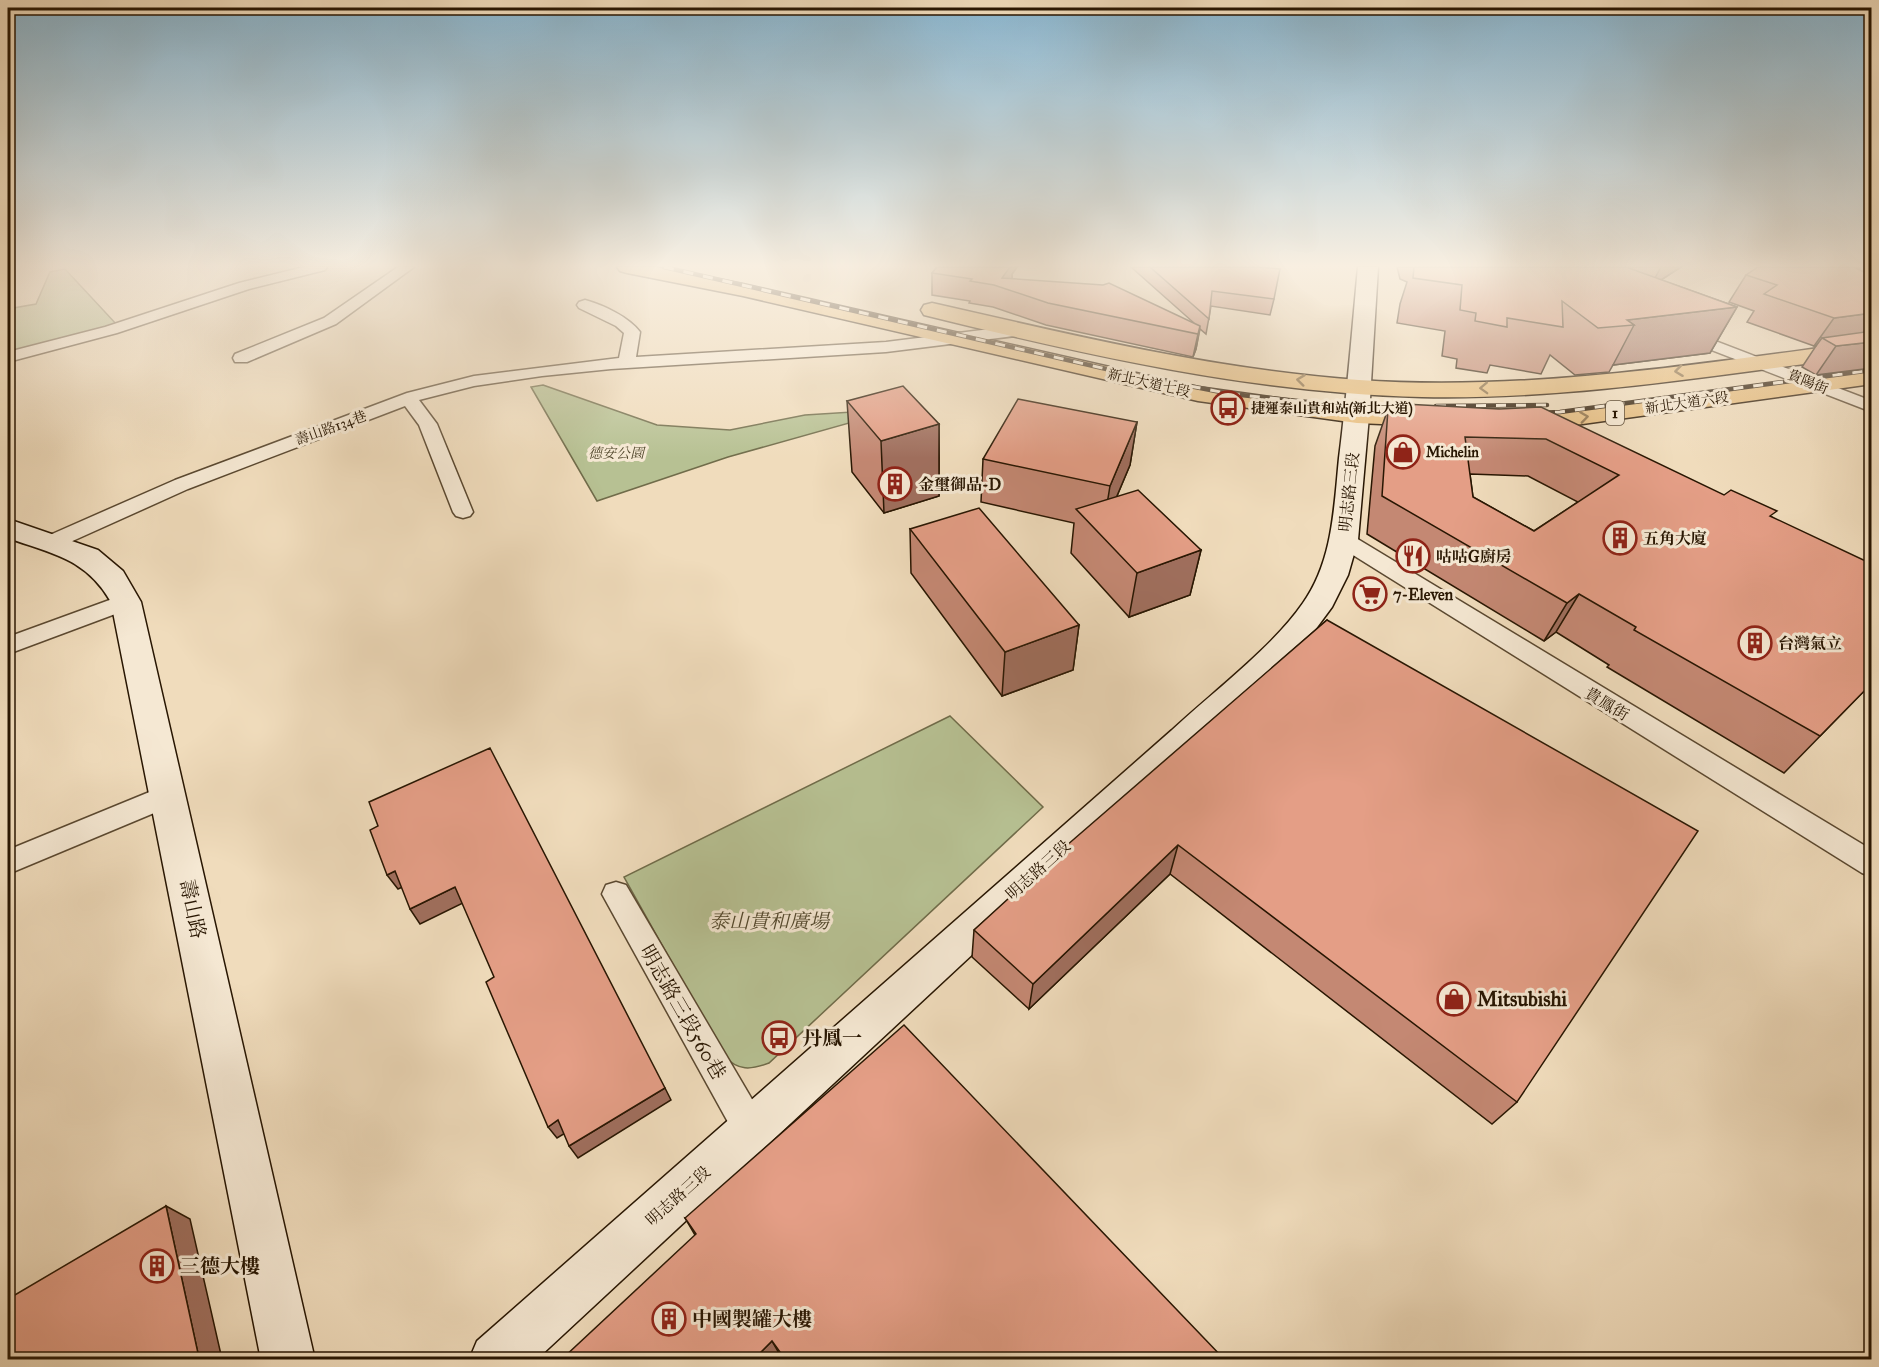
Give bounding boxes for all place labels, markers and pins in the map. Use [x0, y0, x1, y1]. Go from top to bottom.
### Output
bus stop icon: 捷運泰山貴和站(新北大道) [1210, 390, 1246, 426]
place label: 捷運泰山貴和站(新北大道) [1251, 400, 1413, 418]
shop icon: Michelin [1385, 434, 1421, 470]
place label: Michelin [1426, 444, 1479, 461]
building icon: 金璽御品-D [877, 466, 913, 502]
place label: 金璽御品-D [918, 475, 1002, 494]
building icon: 五角大廈 [1602, 520, 1638, 556]
place label: 五角大廈 [1643, 529, 1707, 548]
restaurant icon: 咕咕G廚房 [1395, 538, 1431, 574]
place label: 咕咕G廚房 [1436, 547, 1512, 566]
supermarket icon: 7-Eleven [1352, 576, 1388, 612]
place label: 7-Eleven [1393, 585, 1454, 604]
building icon: 台灣氣立 [1737, 625, 1773, 661]
place label: 台灣氣立 [1778, 634, 1842, 653]
shop icon: Mitsubishi [1436, 981, 1472, 1017]
place label: Mitsubishi [1477, 987, 1568, 1011]
bus stop icon: 丹鳳一 [761, 1020, 797, 1056]
place label: 丹鳳一 [802, 1026, 862, 1050]
building icon: 三德大樓 [139, 1248, 175, 1284]
place label: 三德大樓 [180, 1254, 260, 1278]
building icon: 中國製罐大樓 [651, 1301, 687, 1337]
place label: 中國製罐大樓 [692, 1307, 812, 1331]

